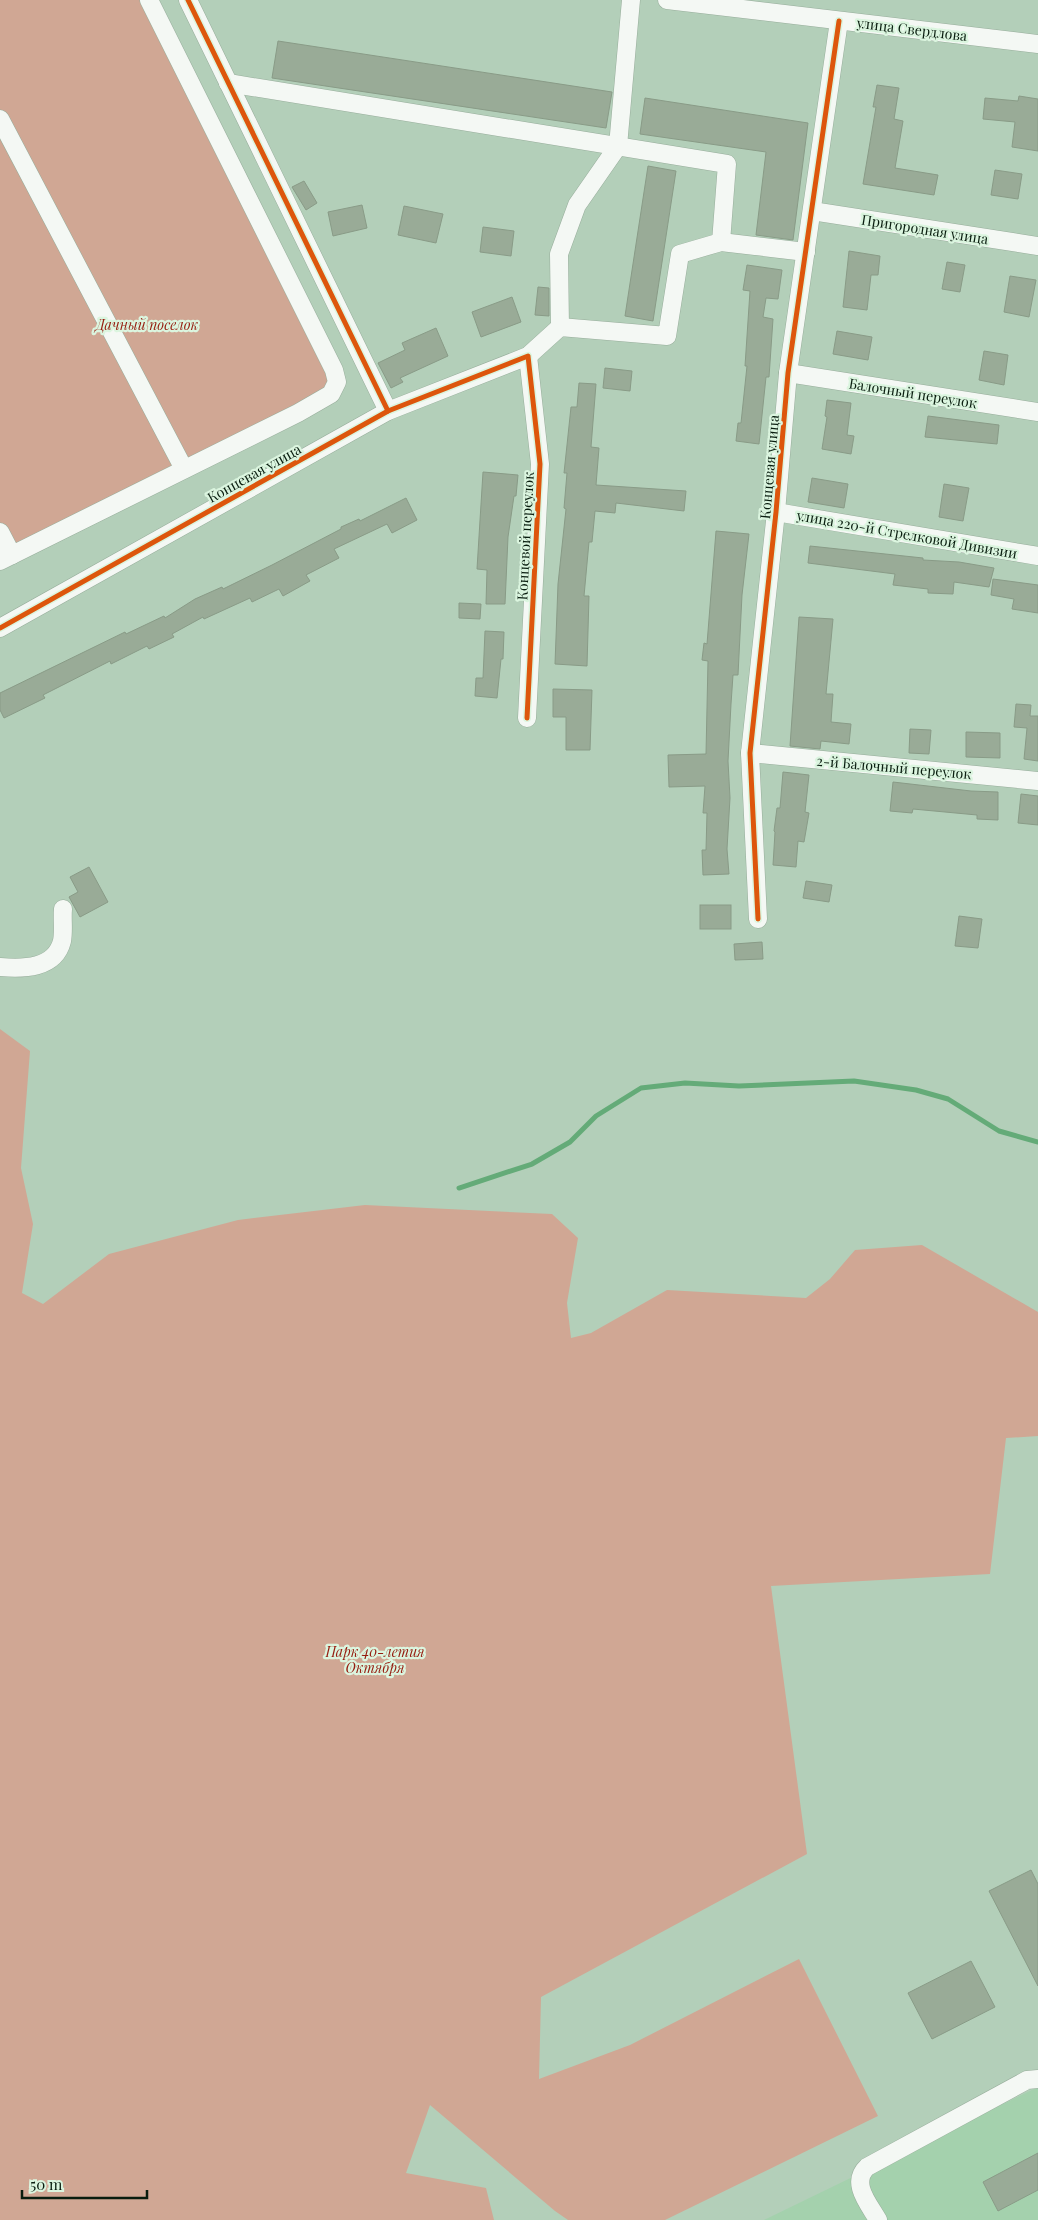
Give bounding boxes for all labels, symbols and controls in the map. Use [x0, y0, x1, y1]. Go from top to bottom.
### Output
street label: улица Свердлова [855, 13, 968, 45]
street label: Пригородная улица [860, 210, 990, 248]
park label: Дачный поселок [93, 315, 199, 334]
street label: Балочный переулок [848, 373, 978, 413]
street label: Концевая улица [755, 414, 783, 520]
street label: Концевая улица [204, 439, 304, 507]
street label: Концевой переулок [512, 471, 538, 601]
street label: улица 220-й Стрелковой Дивизии [794, 505, 1019, 563]
street label: 2-й Балочный переулок [816, 751, 972, 783]
park label: Парк 40-летия Октября [324, 1642, 425, 1677]
scale bar [22, 2168, 148, 2200]
text: 50 m [30, 2174, 63, 2194]

